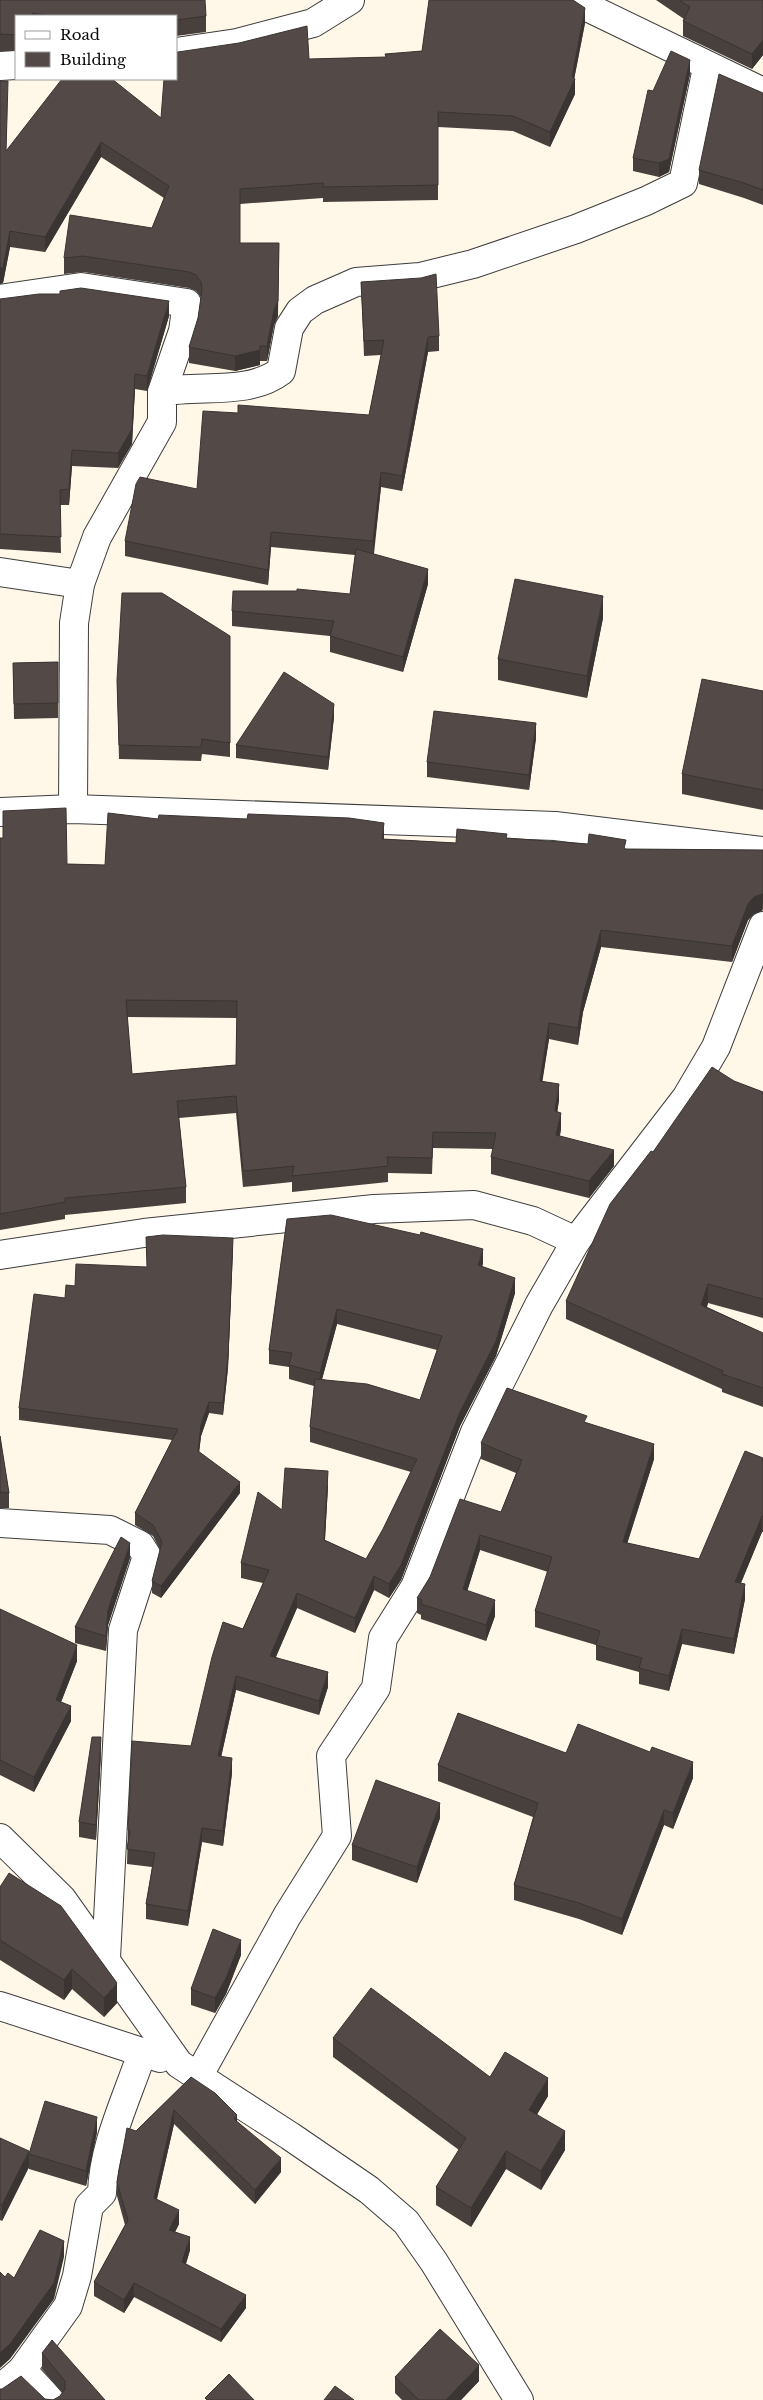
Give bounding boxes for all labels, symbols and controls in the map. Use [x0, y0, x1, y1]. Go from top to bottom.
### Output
legend [15, 15, 178, 80]
text: Road [60, 25, 100, 44]
text: Building [60, 50, 127, 69]

